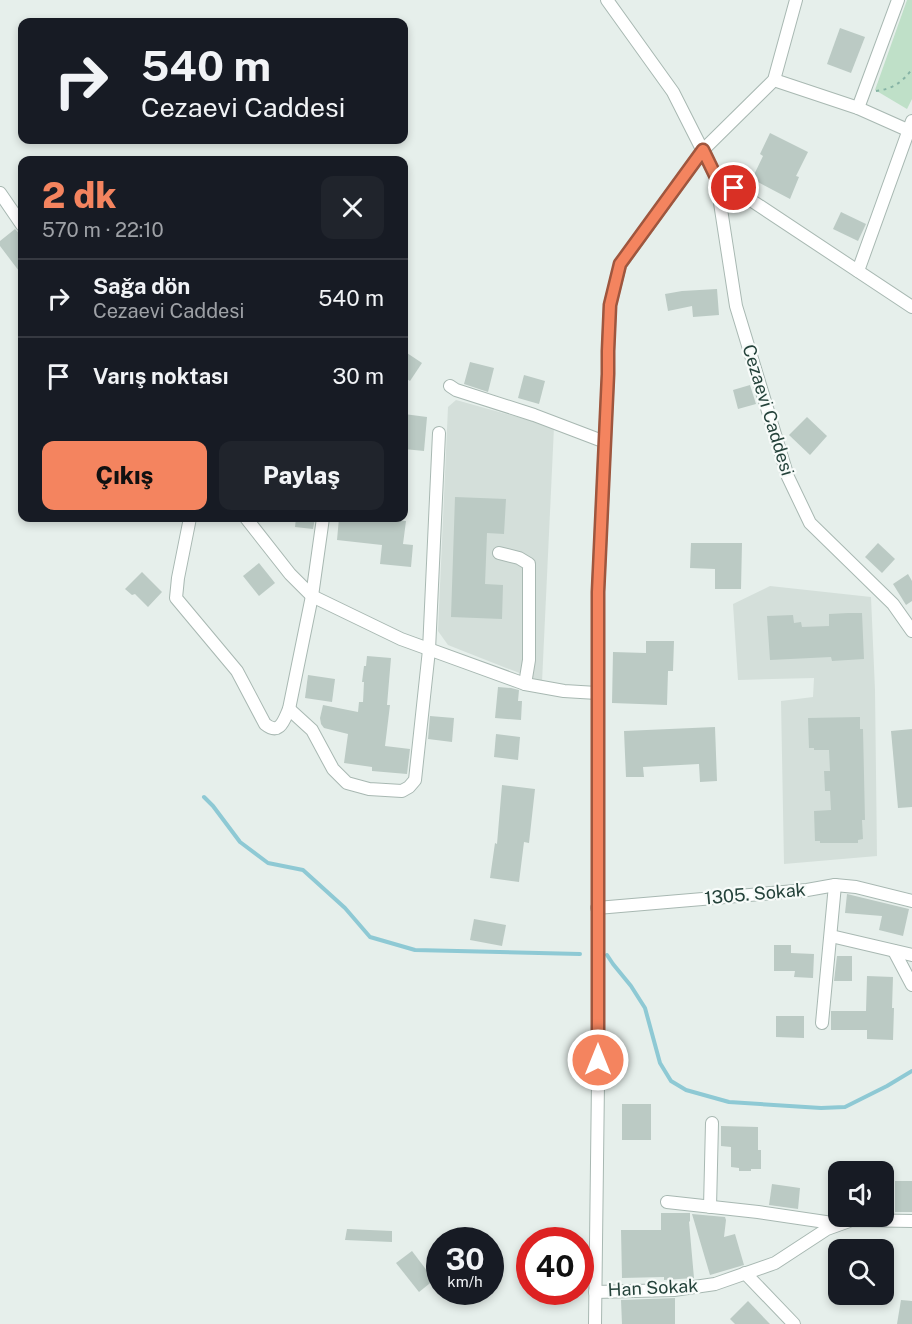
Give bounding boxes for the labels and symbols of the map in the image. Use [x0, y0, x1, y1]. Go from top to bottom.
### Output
pin [708, 162, 759, 213]
street label: Cezaevi Caddesi [739, 342, 798, 478]
street label: 1305. Sokak [703, 879, 806, 908]
position arrow [566, 1028, 630, 1092]
speed limit sign: 40 [516, 1227, 594, 1305]
street label: Han Sokak [607, 1275, 699, 1300]

